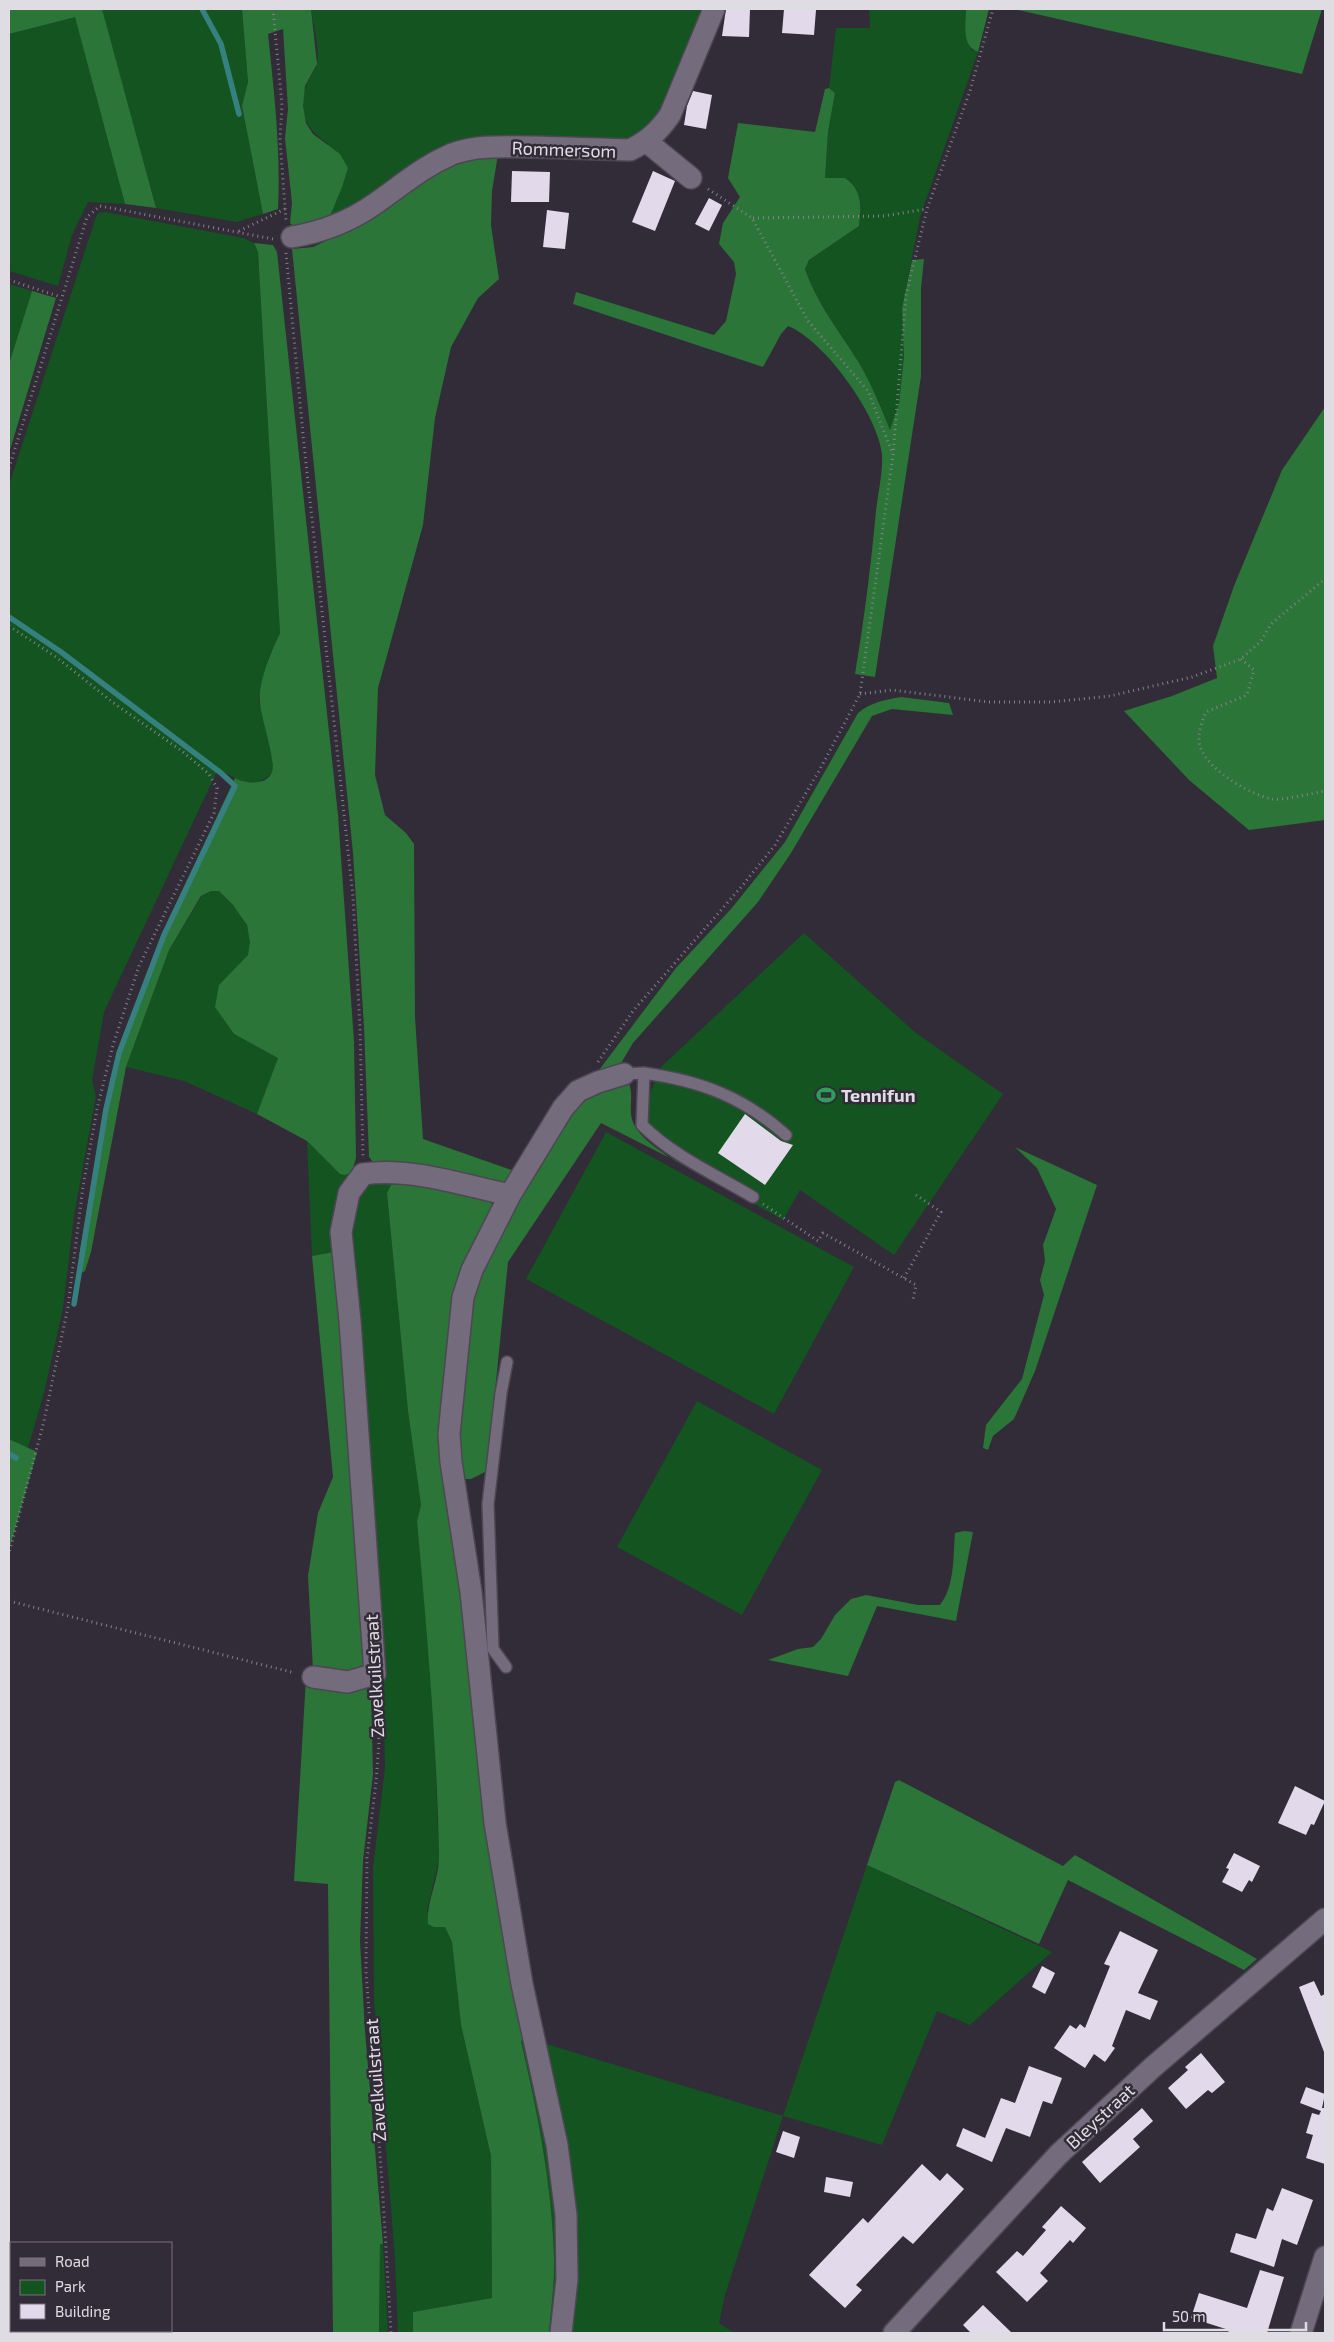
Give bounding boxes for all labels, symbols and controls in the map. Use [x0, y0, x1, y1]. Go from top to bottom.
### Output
street label: Rommersom [511, 136, 617, 162]
sports icon: Tennifun [815, 1084, 837, 1106]
place label: Tennifun [841, 1084, 916, 1106]
street label: Zavelkuilstraat [360, 1614, 388, 1738]
street label: Zavelkuilstraat [360, 2017, 390, 2142]
street label: Bleystraat [1061, 2079, 1139, 2153]
legend [10, 2242, 172, 2332]
text: Road [55, 2252, 90, 2270]
text: Park [55, 2277, 86, 2295]
scale bar [1164, 2300, 1306, 2332]
text: Building [55, 2302, 111, 2320]
text: 50 m [1172, 2307, 1206, 2325]

